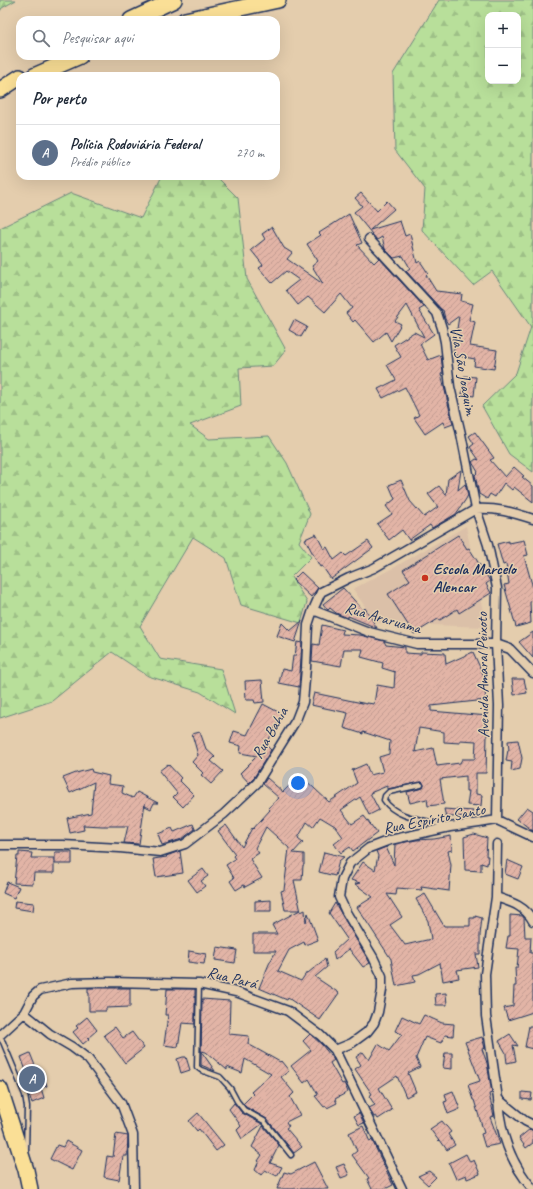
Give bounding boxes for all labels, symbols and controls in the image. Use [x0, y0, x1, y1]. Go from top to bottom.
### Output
map controls [485, 12, 521, 84]
button: + [485, 12, 521, 48]
search box [16, 16, 280, 60]
icon: search [30, 27, 52, 49]
text: Pesquisar aqui [62, 29, 133, 48]
button: − [485, 48, 521, 84]
text: Por perto [32, 88, 86, 109]
text: Polícia Rodoviária Federal [70, 135, 200, 154]
text: A [42, 145, 48, 161]
text: 270 m [236, 145, 264, 161]
text: Prédio público [70, 154, 130, 170]
street label: Vila São Joaquim [445, 325, 481, 418]
place label: Escola Marcelo Alencar [433, 559, 518, 597]
marker: Escola Marcelo Alencar [420, 573, 430, 583]
street label: Rua Araruama [343, 598, 425, 639]
street label: Avenida Amaral Peixoto [472, 611, 494, 738]
street label: Rua Bahia [247, 702, 293, 762]
your location [288, 773, 308, 793]
street label: Rua Espírito Santo [381, 799, 488, 839]
street label: Rua Pará [205, 962, 261, 994]
pin: A [19, 1064, 45, 1094]

